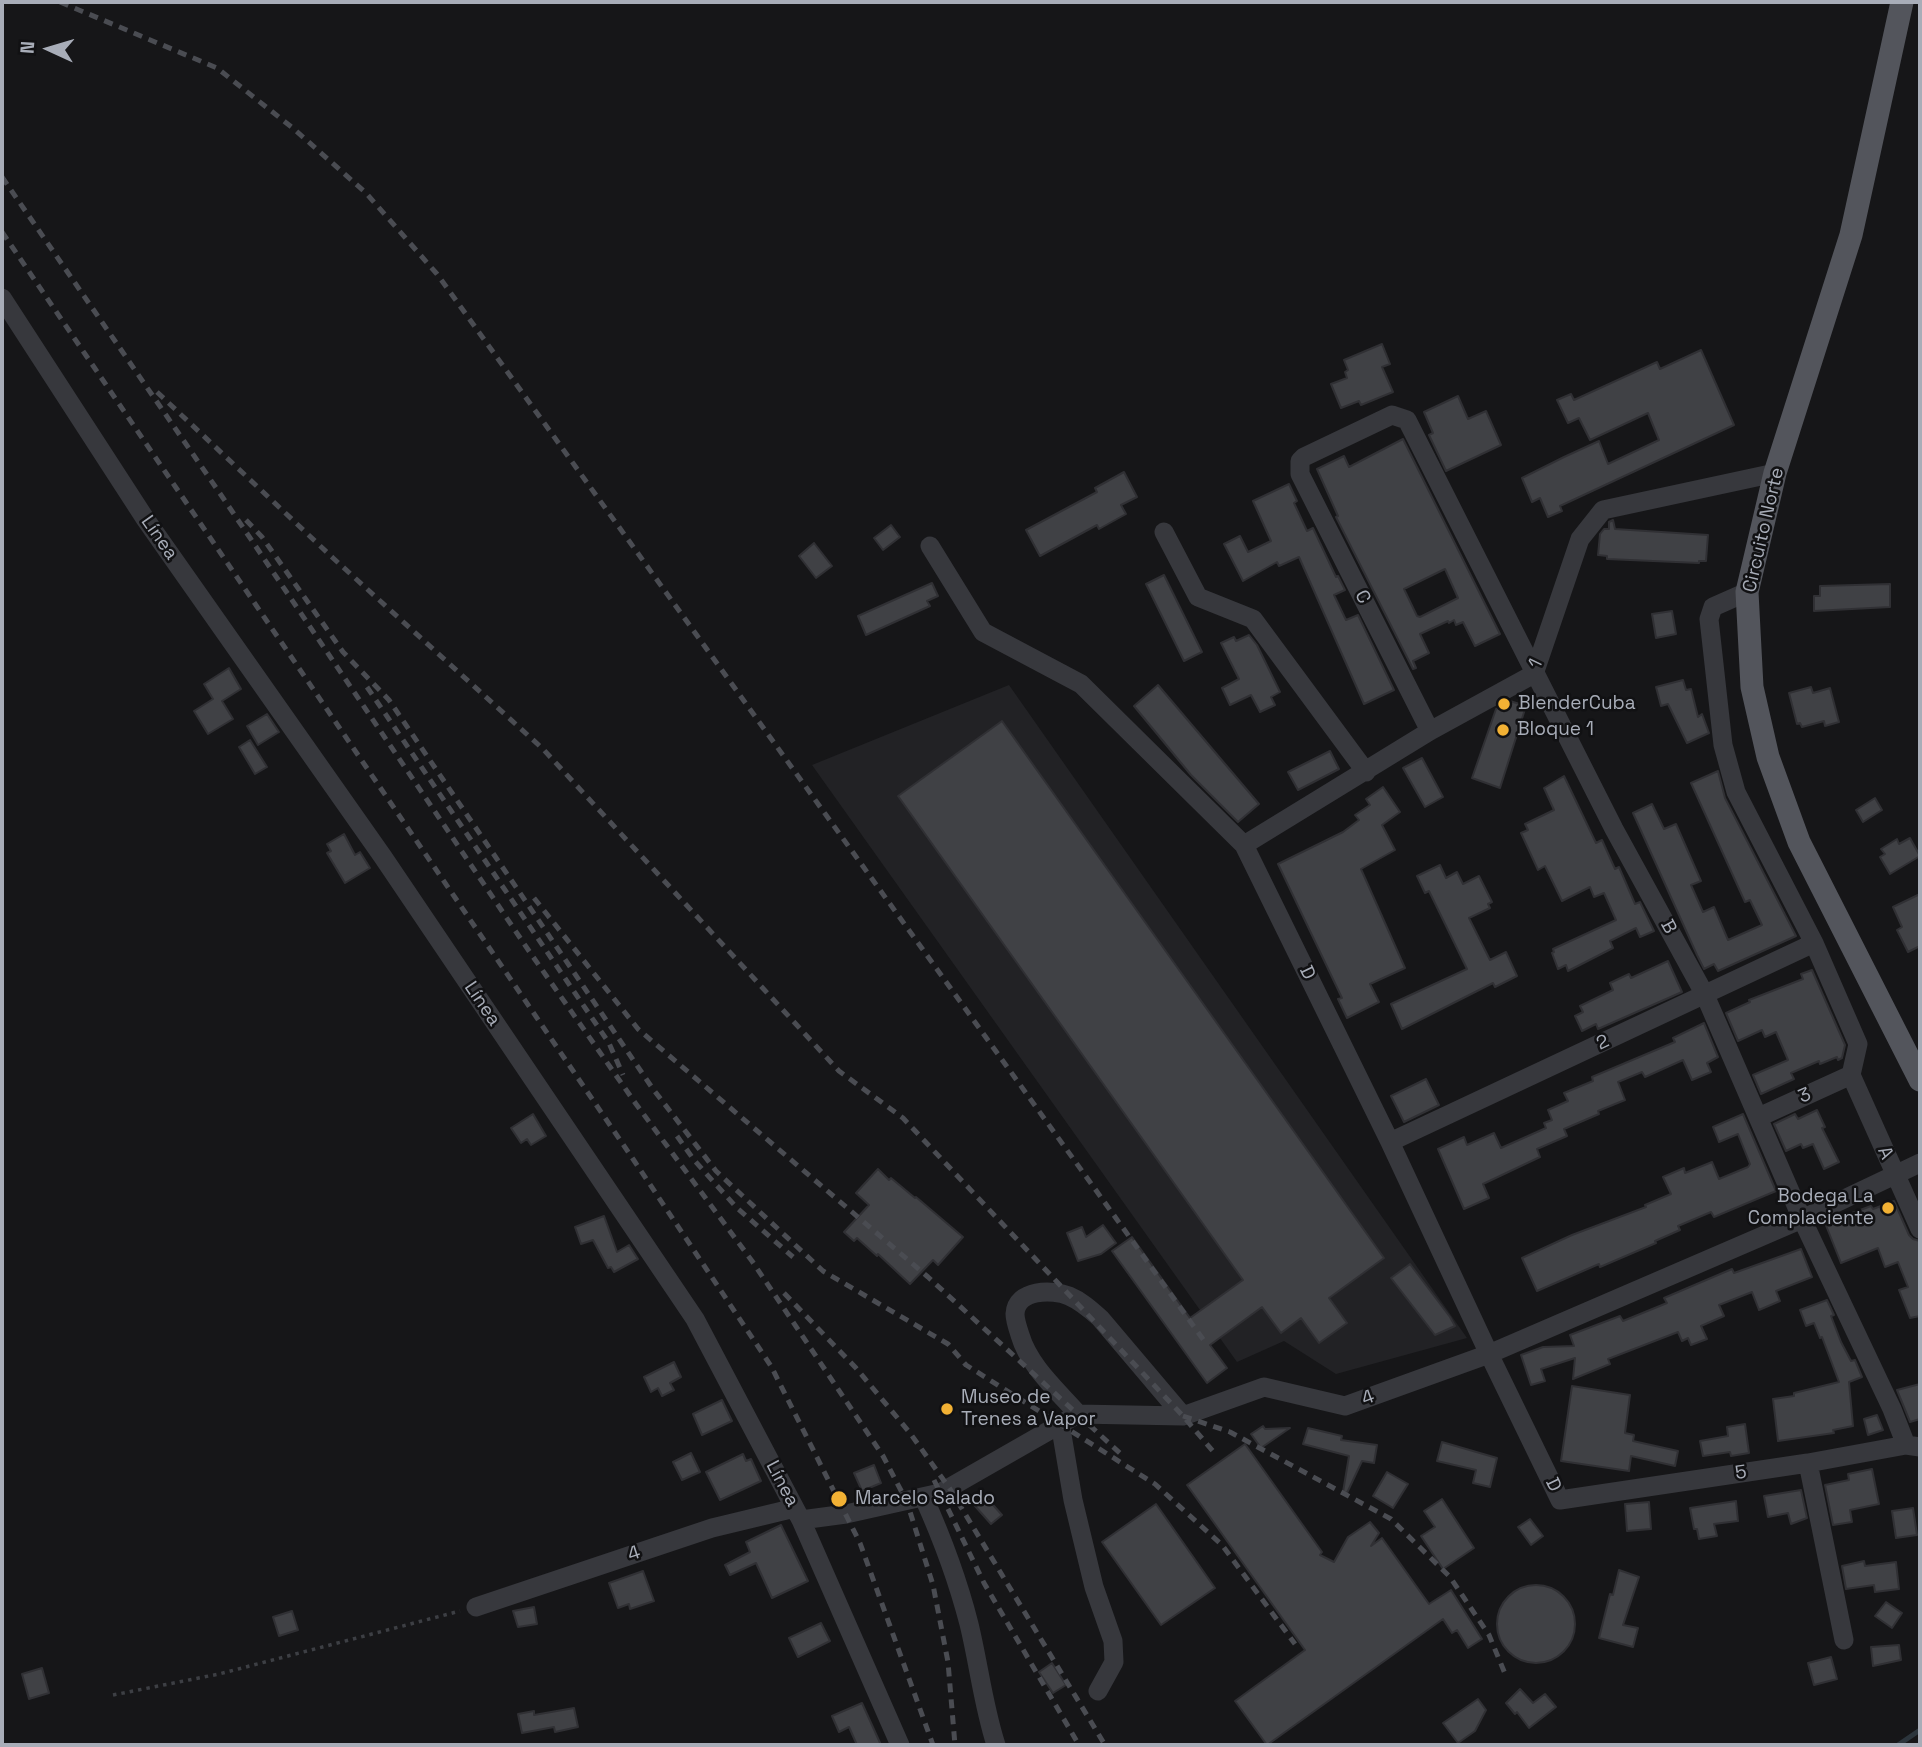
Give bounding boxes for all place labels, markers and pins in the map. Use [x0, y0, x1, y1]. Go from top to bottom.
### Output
place label: BlenderCuba [1518, 693, 1636, 715]
marker: BlenderCuba [1496, 696, 1512, 712]
place label: Bloque 1 [1517, 719, 1594, 741]
marker: Bloque 1 [1495, 722, 1511, 738]
place label: Bodega La Complaciente [1748, 1186, 1874, 1230]
marker: Bodega La Complaciente [1880, 1200, 1896, 1216]
place label: Museo de Trenes a Vapor [961, 1387, 1096, 1431]
marker: Museo de Trenes a Vapor [939, 1401, 955, 1417]
place label: Marcelo Salado [855, 1488, 995, 1510]
marker: Marcelo Salado [829, 1489, 849, 1509]

